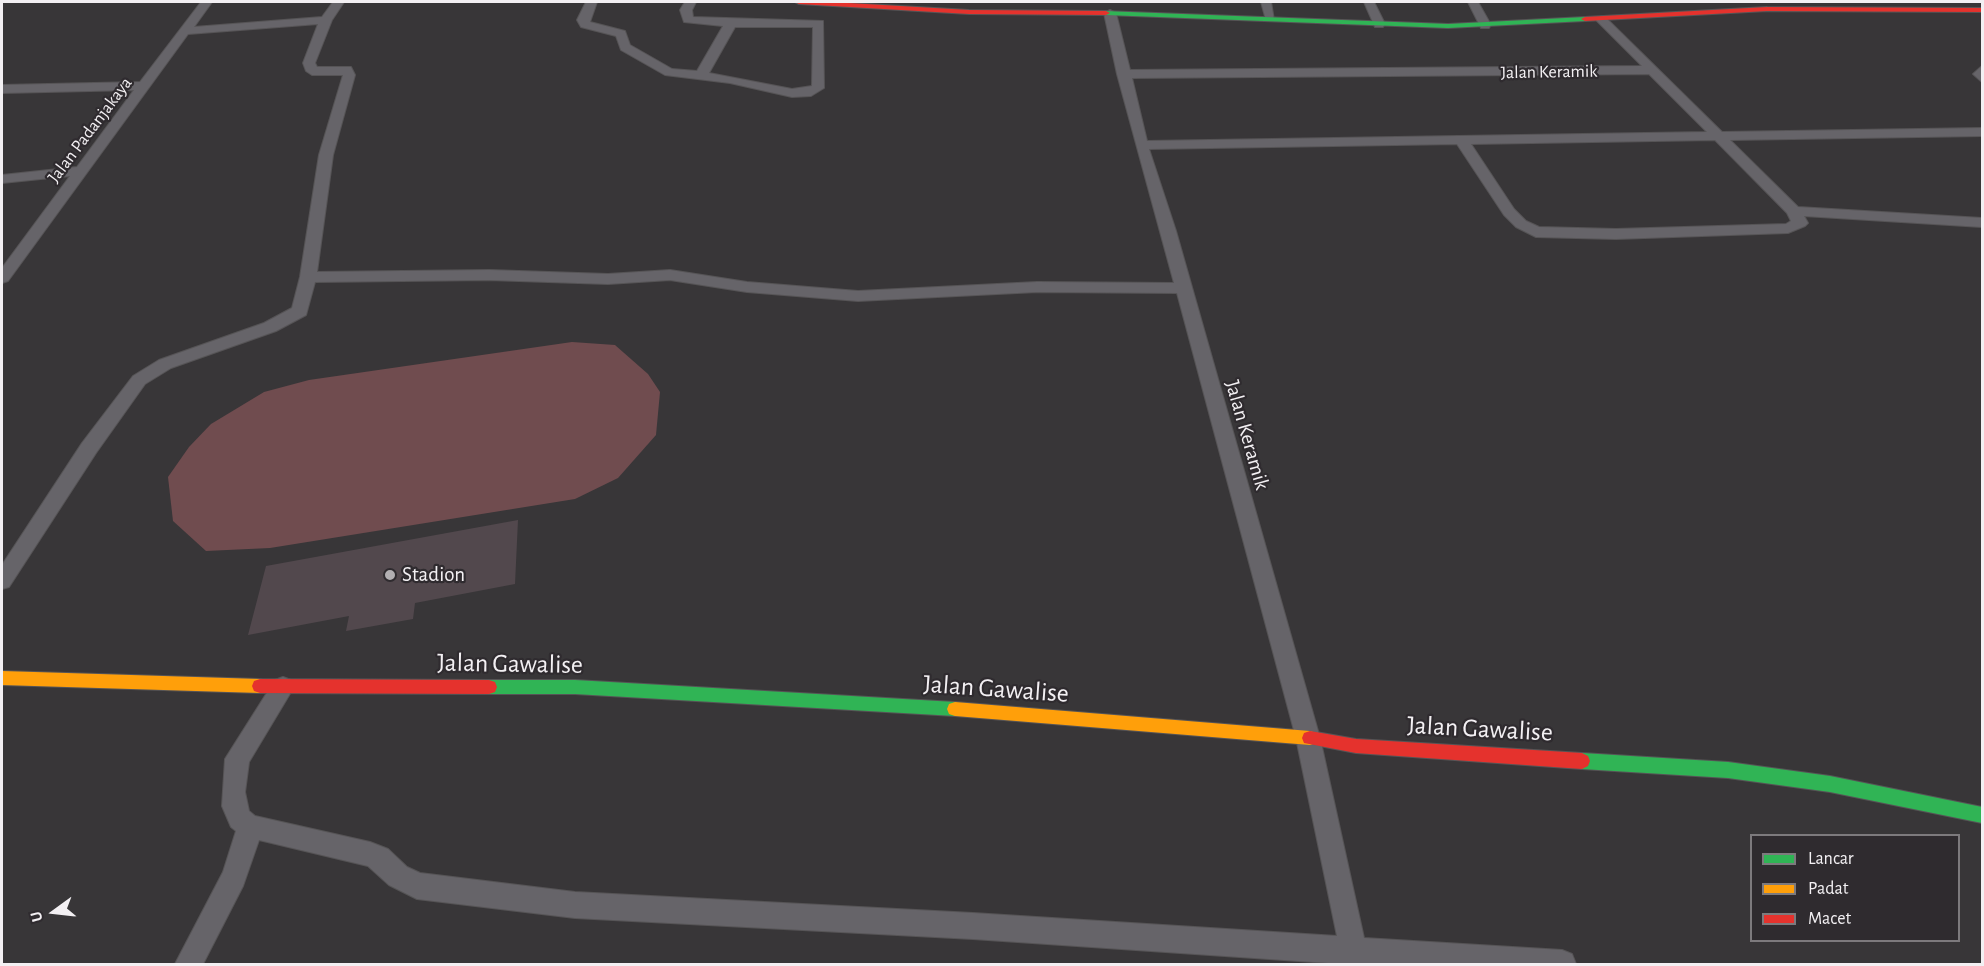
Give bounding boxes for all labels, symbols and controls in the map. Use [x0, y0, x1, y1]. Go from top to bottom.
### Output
street label: Jalan Keramik [1500, 60, 1598, 84]
street label: Jalan Padanjakaya [43, 73, 137, 187]
street label: Jalan Keramik [1219, 377, 1275, 493]
place label: Stadion [402, 562, 465, 588]
marker: Stadion [383, 568, 397, 582]
street label: Jalan Gawalise [437, 647, 583, 681]
street label: Jalan Gawalise [922, 668, 1070, 710]
street label: Jalan Gawalise [1406, 710, 1554, 748]
legend [1750, 834, 1960, 942]
text: Lancar [1808, 850, 1854, 868]
text: Padat [1808, 880, 1849, 898]
north arrow [24, 882, 84, 942]
text: U [28, 910, 46, 924]
text: Macet [1808, 910, 1851, 928]

